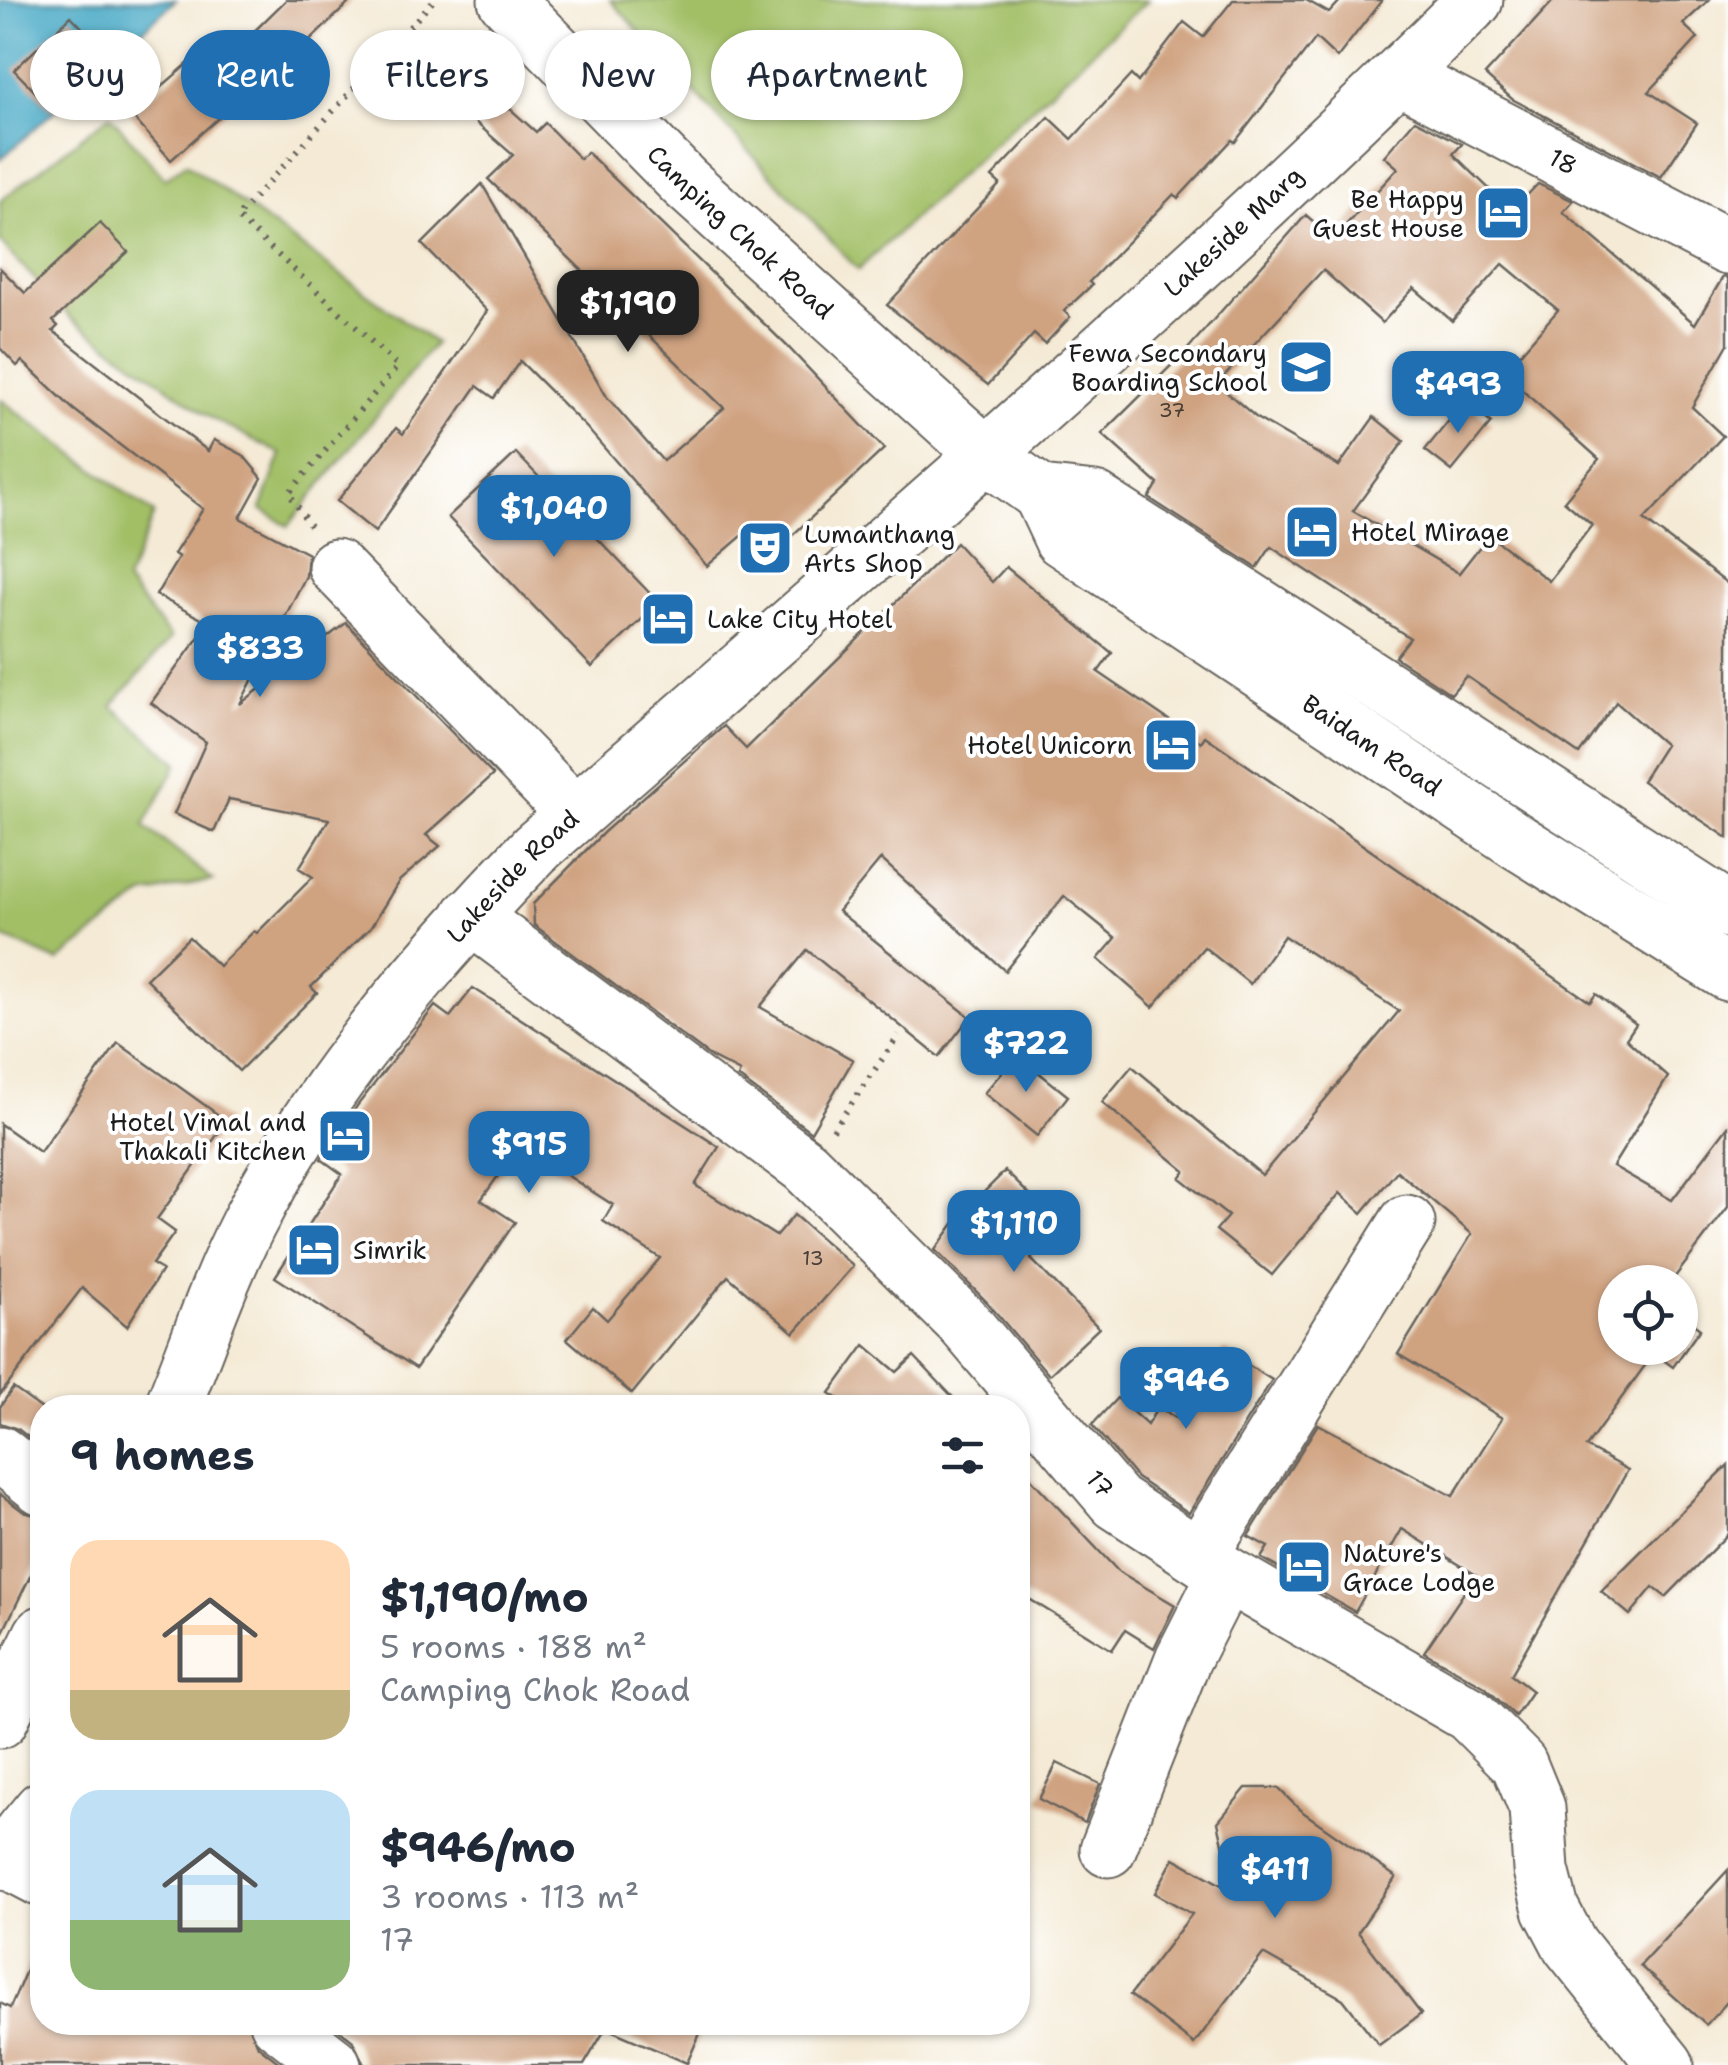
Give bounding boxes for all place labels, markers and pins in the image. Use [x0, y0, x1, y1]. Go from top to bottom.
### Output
place label: Be Happy Guest House [1312, 182, 1464, 245]
hotel icon: Be Happy Guest House [1473, 183, 1533, 243]
pin: $1,190 [547, 270, 709, 355]
place label: Fewa Secondary Boarding School [1069, 336, 1267, 399]
school or university icon: Fewa Secondary Boarding School [1276, 337, 1336, 397]
pin: $493 [1399, 351, 1517, 436]
pin: $1,040 [473, 475, 635, 560]
hotel icon: Hotel Mirage [1282, 502, 1342, 562]
place label: Hotel Mirage [1351, 515, 1510, 549]
place label: Lumanthang Arts Shop [804, 517, 955, 580]
theatre icon: Lumanthang Arts Shop [735, 518, 795, 578]
hotel icon: Lake City Hotel [638, 589, 698, 649]
place label: Lake City Hotel [707, 602, 893, 636]
pin: $833 [201, 615, 319, 700]
hotel icon: Hotel Unicorn [1141, 715, 1201, 775]
place label: Hotel Unicorn [967, 728, 1132, 762]
pin: $722 [967, 1010, 1085, 1095]
place label: Hotel Vimal and Thakali Kitchen [109, 1105, 306, 1168]
hotel icon: Hotel Vimal and Thakali Kitchen [315, 1106, 375, 1166]
pin: $915 [470, 1111, 588, 1196]
pin: $1,110 [933, 1190, 1095, 1275]
hotel icon: Simrik [284, 1220, 344, 1280]
place label: Simrik [353, 1233, 427, 1267]
pin: $946 [1127, 1347, 1245, 1432]
place label: Nature's Grace Lodge [1343, 1536, 1496, 1599]
hotel icon: Nature's Grace Lodge [1274, 1537, 1334, 1597]
pin: $411 [1216, 1836, 1334, 1921]

